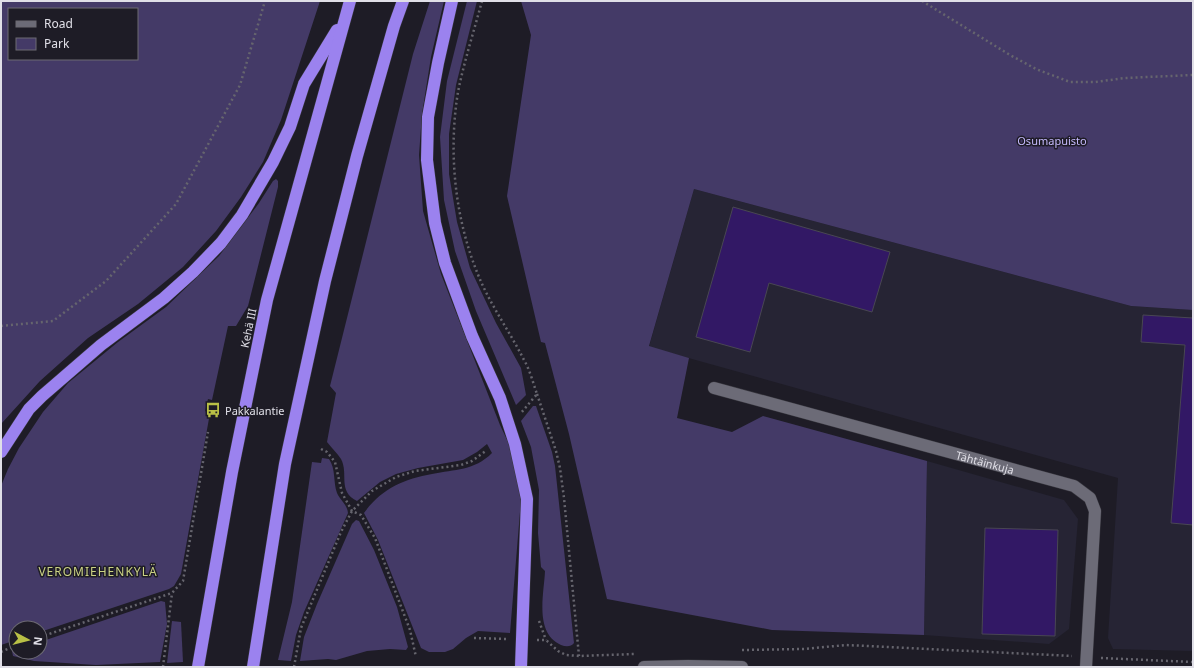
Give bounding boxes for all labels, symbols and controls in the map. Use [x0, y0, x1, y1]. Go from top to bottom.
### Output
legend [8, 8, 138, 60]
text: Road [44, 15, 73, 32]
text: Park [44, 35, 70, 52]
park label: Osumapuisto [1017, 133, 1087, 148]
street label: Kehä III [237, 307, 260, 349]
bus stop icon: Pakkalantie [204, 401, 222, 419]
place label: Pakkalantie [225, 403, 285, 418]
street label: Tähtäinkuja [954, 447, 1016, 477]
district label: VEROMIEHENKYLÄ [38, 563, 158, 580]
north arrow [8, 620, 48, 660]
text: N [30, 636, 46, 647]

